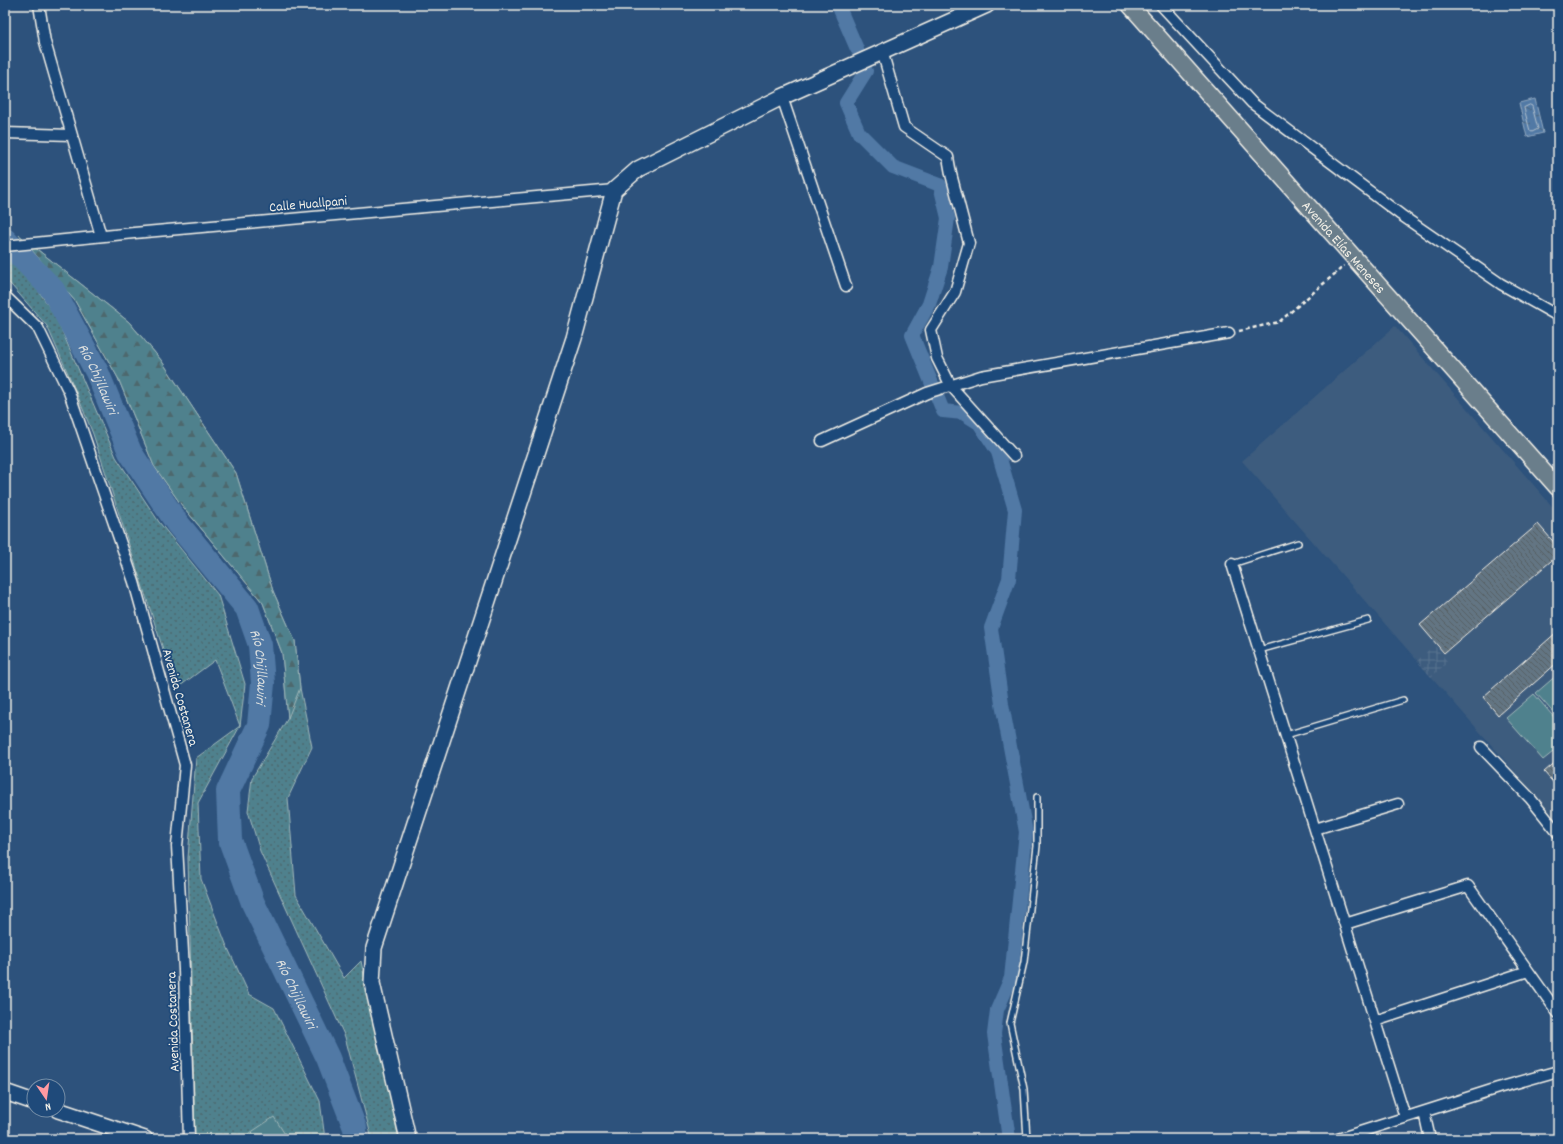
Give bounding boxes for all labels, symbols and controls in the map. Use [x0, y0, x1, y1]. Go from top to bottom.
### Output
street label: Calle Huallpani [268, 192, 348, 218]
street label: Avenida Elías Meneses [1296, 197, 1389, 299]
water label: Río Chijllawiri [71, 340, 123, 420]
water label: Río Chijllawiri [242, 626, 272, 708]
street label: Avenida Costanera [156, 647, 203, 749]
water label: Río Chijllawiri [268, 955, 322, 1035]
street label: Avenida Costanera [162, 971, 186, 1072]
north arrow [26, 1078, 66, 1118]
text: N [43, 1097, 52, 1114]

